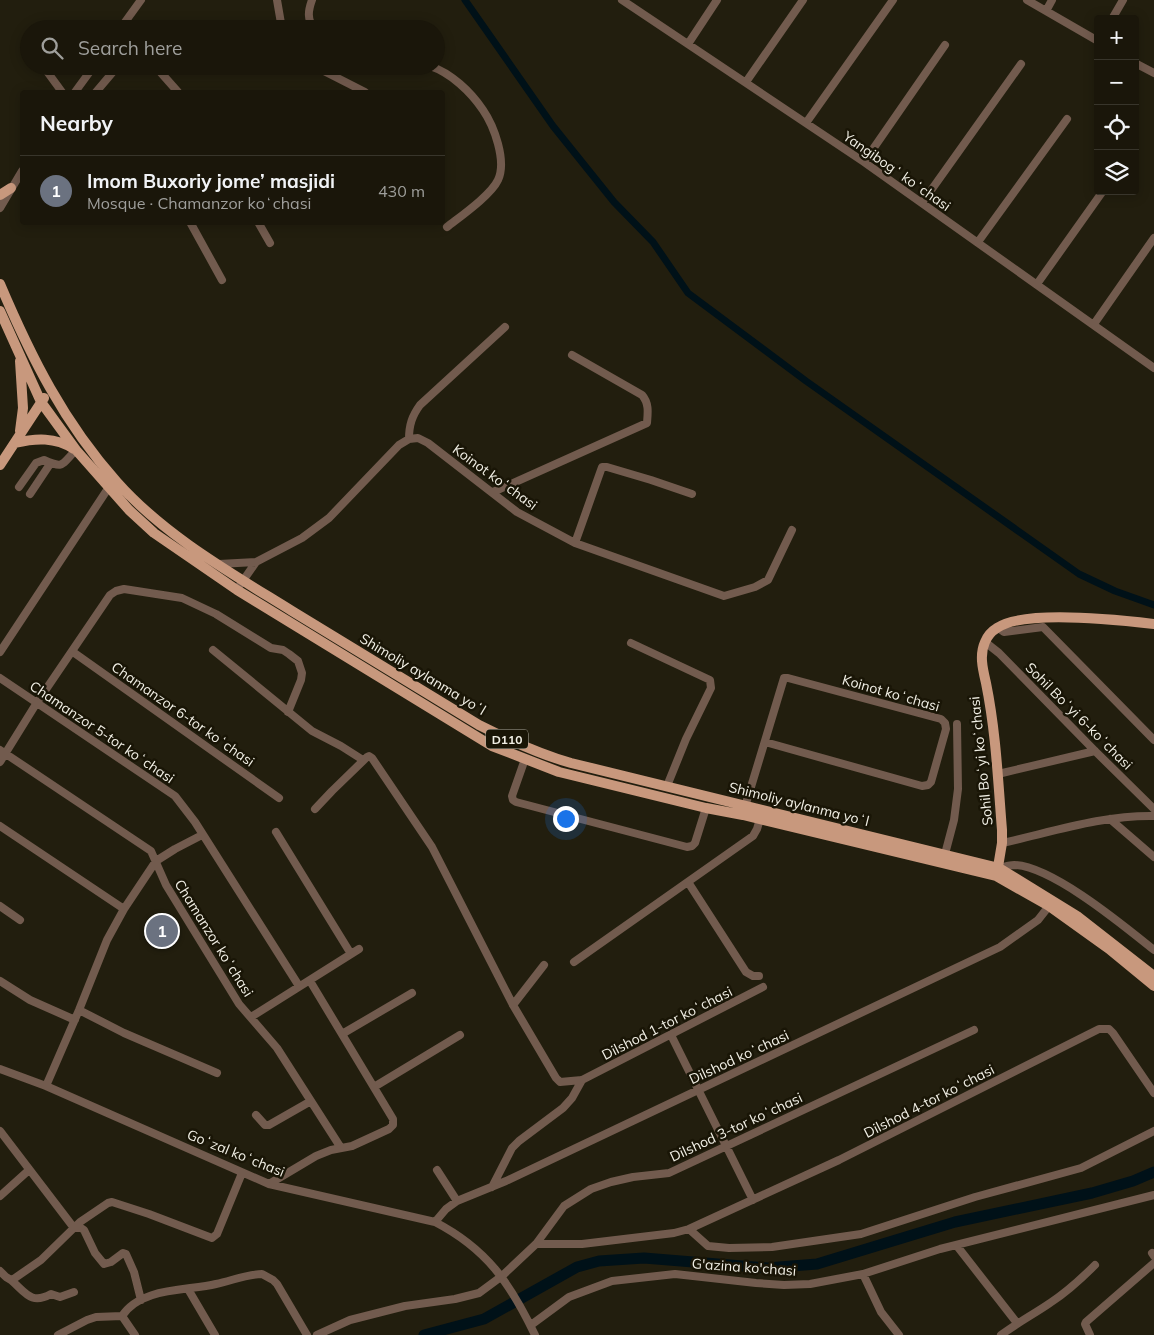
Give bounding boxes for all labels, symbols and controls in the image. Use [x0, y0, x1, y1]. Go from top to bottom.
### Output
map controls [1094, 15, 1139, 195]
button: + [1094, 15, 1139, 60]
search box [20, 20, 445, 75]
icon: search [38, 34, 66, 62]
text: Search here [78, 36, 182, 60]
button: − [1094, 60, 1139, 105]
button: locate [1094, 105, 1139, 150]
text: Nearby [40, 110, 113, 136]
street label: Yangibogʻ koʻchasi [839, 127, 954, 215]
button: layers [1094, 150, 1139, 195]
text: Imom Buxoriy jome’ masjidi [87, 169, 335, 193]
text: 1 [51, 181, 61, 201]
text: 430 m [378, 181, 425, 201]
text: Mosque · Chamanzor koʻchasi [87, 193, 311, 213]
street label: Koinot koʻchasi [449, 440, 541, 514]
street label: Shimoliy aylanma yoʻl [357, 629, 489, 719]
street label: Chamanzor 6-tor koʻchasi [108, 658, 258, 770]
street label: Sohil Boʻyi 6-koʻchasi [1022, 659, 1136, 773]
street label: Koinot koʻchasi [840, 670, 942, 716]
street label: Chamanzor 5-tor koʻchasi [26, 677, 178, 787]
street label: Sohil Boʻyi koʻchasi [965, 695, 997, 827]
road number: D110 [486, 730, 528, 749]
street label: Shimoliy aylanma yoʻl [727, 778, 871, 830]
your location [553, 806, 579, 832]
street label: Chamanzor koʻchasi [171, 876, 257, 1000]
pin: 1 [146, 912, 178, 950]
street label: Dilshod 1-tor koʻchasi [599, 982, 735, 1064]
street label: Dilshod koʻchasi [686, 1026, 792, 1088]
street label: Dilshod 4-tor koʻchasi [861, 1060, 997, 1142]
street label: Dilshod 3-tor koʻchasi [667, 1088, 805, 1166]
street label: Goʻzal koʻchasi [185, 1125, 287, 1181]
street label: G'azina ko'chasi [691, 1254, 797, 1280]

